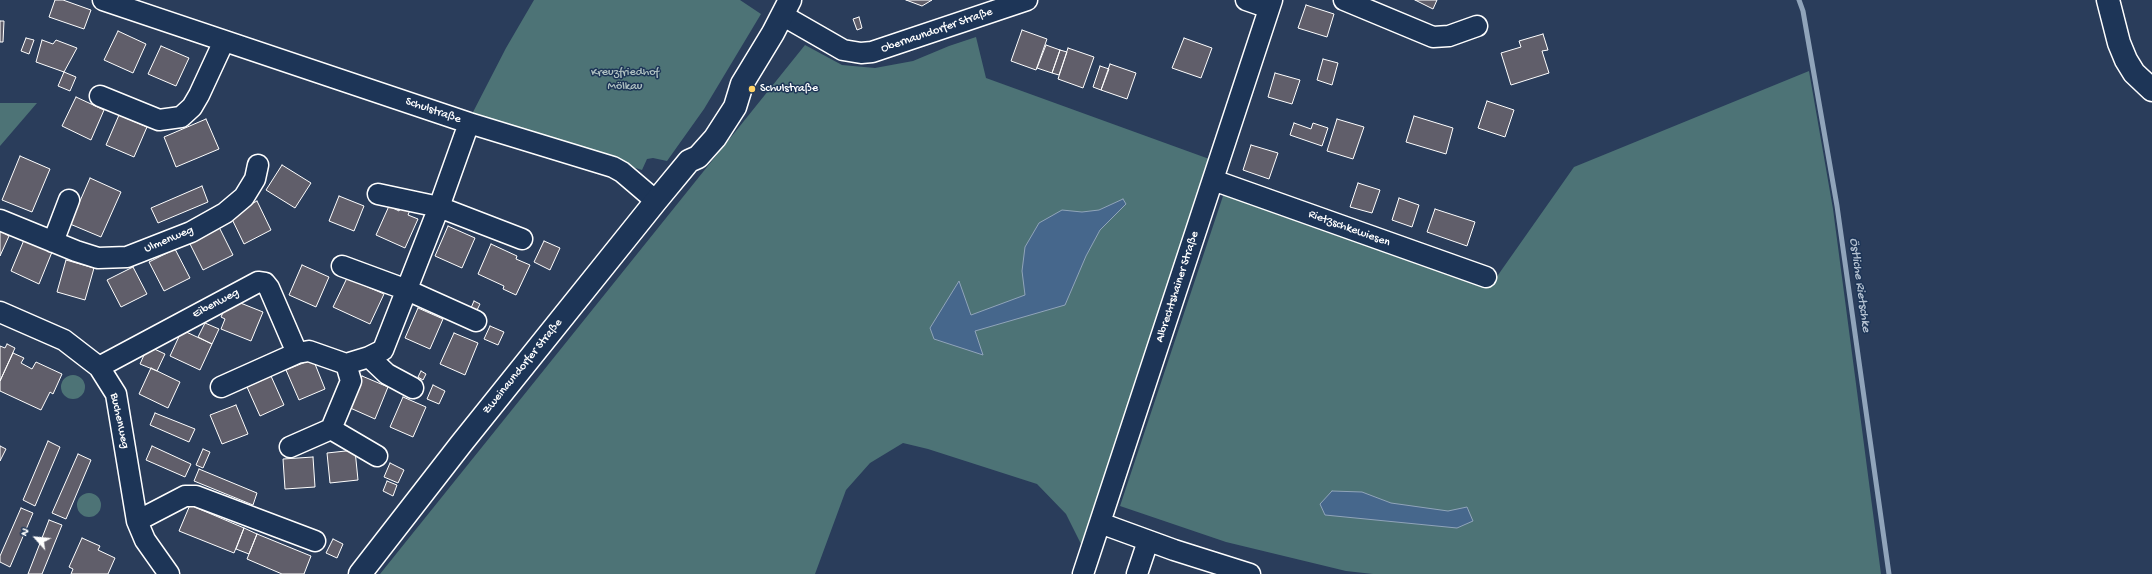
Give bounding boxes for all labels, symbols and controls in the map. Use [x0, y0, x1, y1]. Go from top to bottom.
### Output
street label: Obernaundorfer Straße [879, 5, 995, 57]
park label: Kreuzfriedhof Mölkau [591, 66, 659, 94]
place label: Schulstraße [760, 82, 818, 96]
marker: Schulstraße [747, 84, 757, 94]
street label: Schulstraße [403, 95, 463, 127]
street label: Rietzschkewiesen [1306, 207, 1392, 251]
street label: Ulmenweg [142, 223, 196, 257]
street label: Albrechtshainer Straße [1153, 230, 1203, 344]
water label: Östliche Rietschke [1845, 237, 1873, 333]
street label: Eibenweg [190, 286, 242, 322]
street label: Zweinaundorfer Straße [480, 316, 566, 418]
street label: Buchenweg [106, 392, 132, 450]
north arrow [16, 518, 56, 558]
text: N [18, 527, 32, 538]

